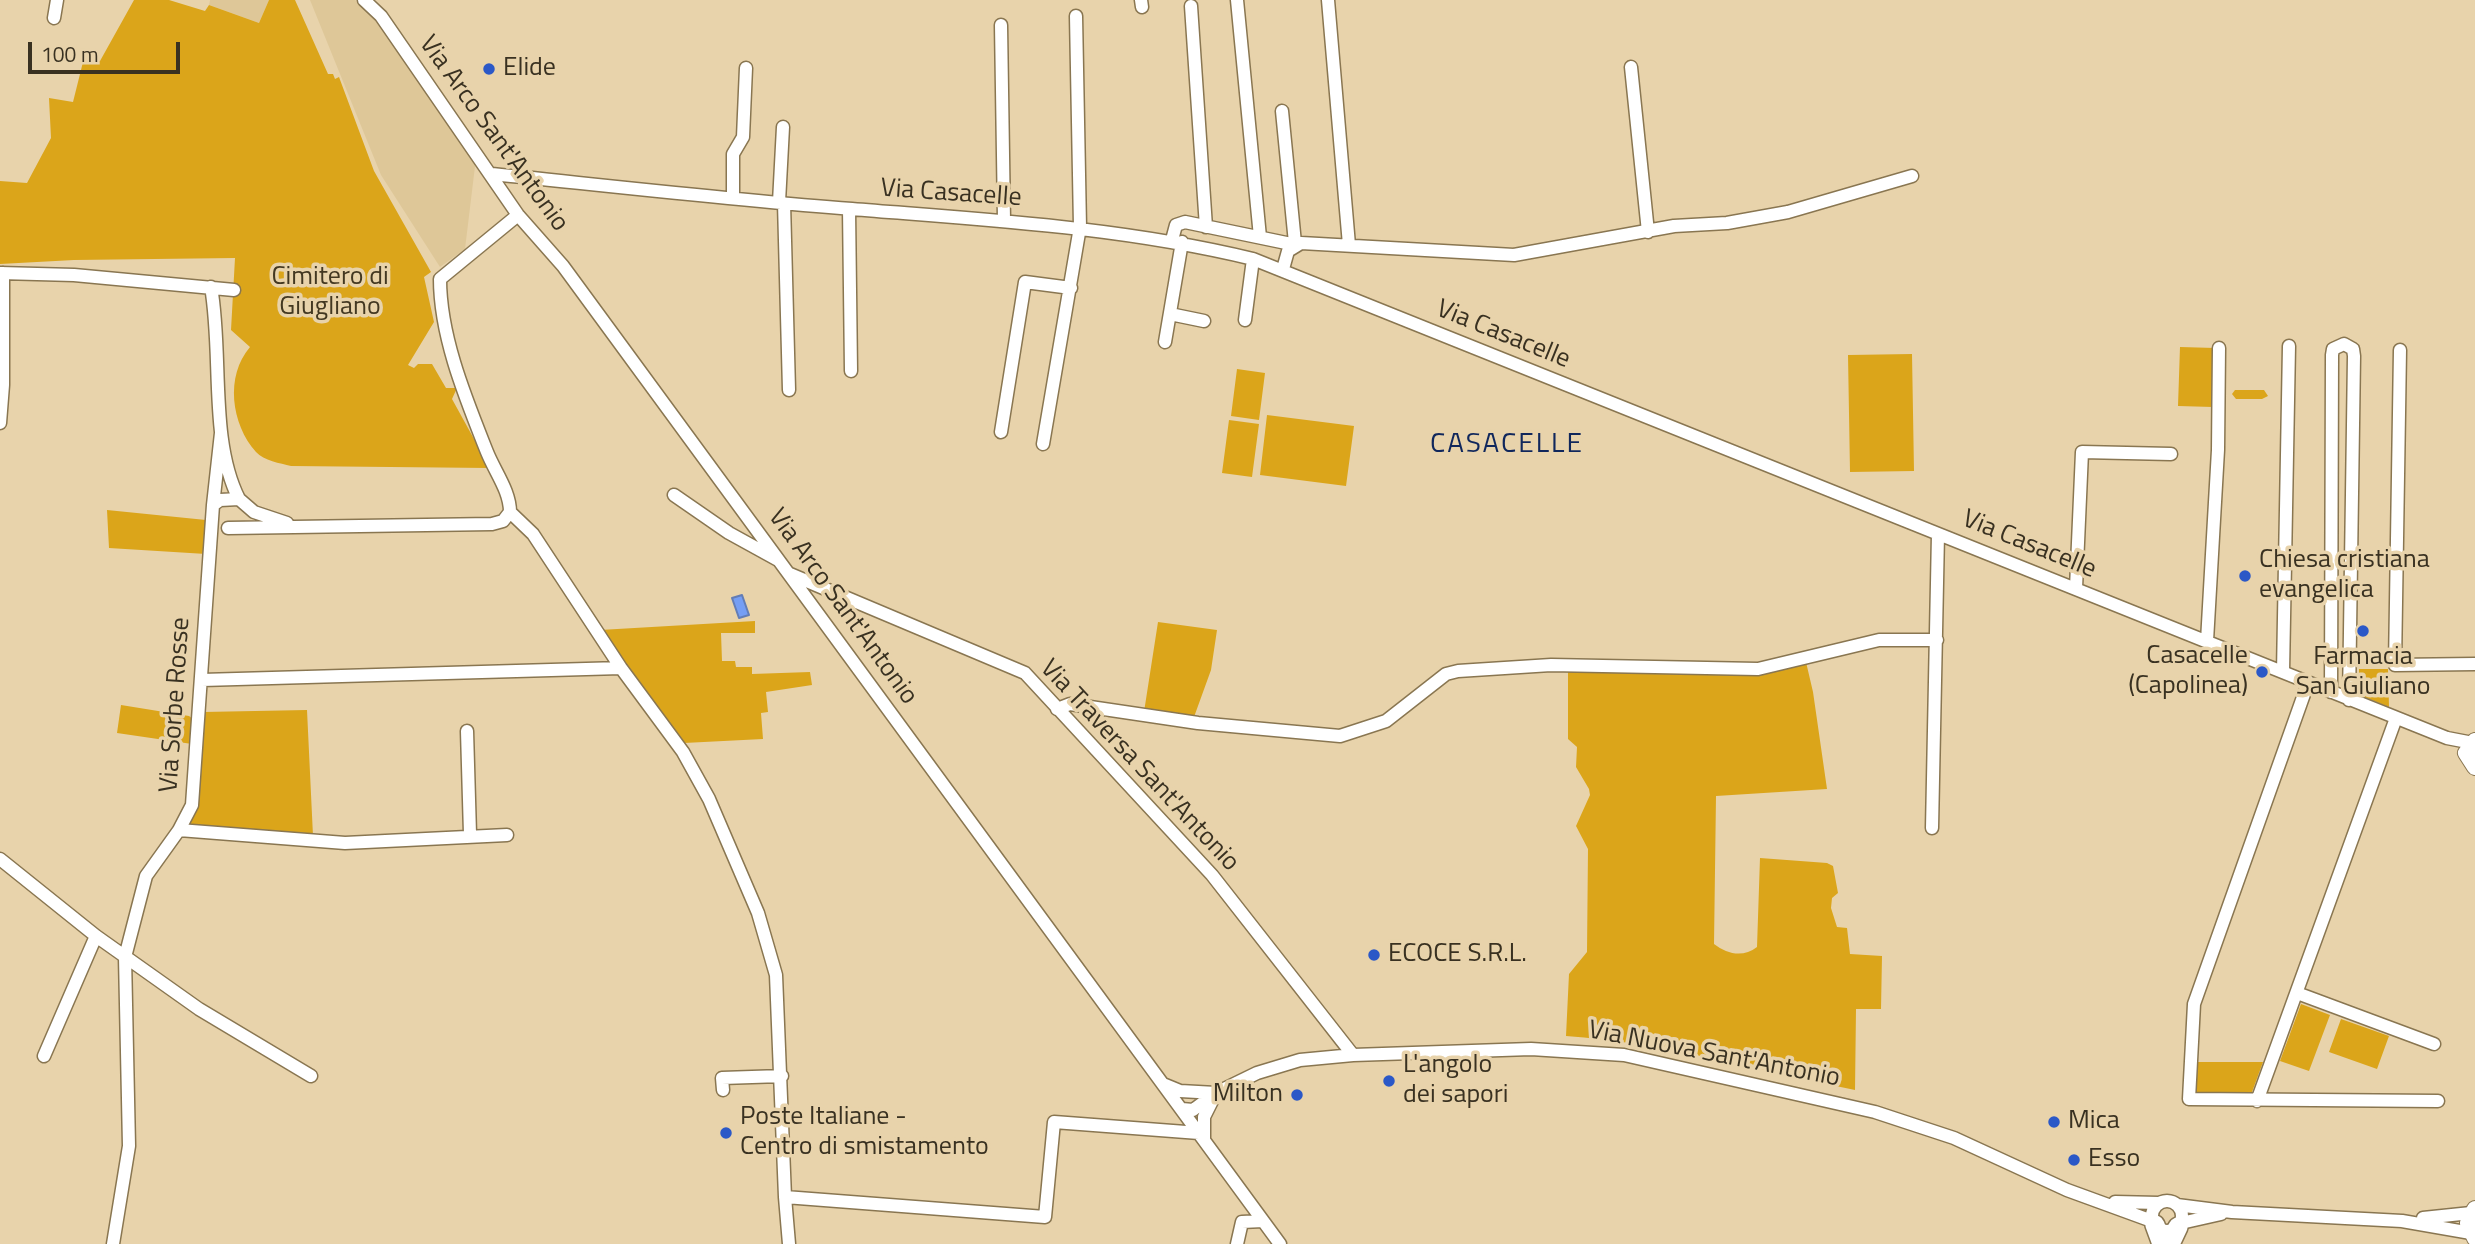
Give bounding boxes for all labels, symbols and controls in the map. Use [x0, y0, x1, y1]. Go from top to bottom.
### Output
scale bar [32, 28, 184, 72]
street label: Via Arco Sant'Antonio [411, 30, 575, 238]
text: 100 m [41, 38, 98, 70]
place label: Elide [503, 53, 556, 85]
marker: Elide [481, 61, 497, 77]
street label: Via Casacelle [879, 174, 1023, 214]
park label: Cimitero di Giugliano [271, 262, 389, 324]
street label: Via Casacelle [1432, 294, 1574, 376]
district label: CASACELLE [1431, 428, 1583, 462]
street label: Via Arco Sant'Antonio [760, 503, 924, 711]
street label: Via Casacelle [1958, 504, 2100, 586]
place label: Chiesa cristiana evangelica [2259, 545, 2430, 606]
marker: Chiesa cristiana evangelica [2237, 568, 2253, 584]
street label: Via Sorbe Rosse [154, 616, 198, 794]
marker: Farmacia San Giuliano [2355, 623, 2371, 639]
place label: Casacelle (Capolinea) [2128, 641, 2248, 702]
place label: Farmacia San Giuliano [2296, 642, 2430, 704]
street label: Via Traversa Sant'Antonio [1033, 654, 1245, 878]
marker: Casacelle (Capolinea) [2254, 664, 2270, 680]
place label: ECOCE S.R.L. [1388, 939, 1527, 971]
marker: ECOCE S.R.L. [1366, 947, 1382, 963]
street label: Via Nuova Sant'Antonio [1586, 1015, 1842, 1095]
place label: L'angolo dei sapori [1403, 1050, 1509, 1112]
marker: L'angolo dei sapori [1381, 1073, 1397, 1089]
place label: Milton [1213, 1079, 1283, 1111]
marker: Milton [1289, 1087, 1305, 1103]
place label: Poste Italiane - Centro di smistamento [740, 1102, 989, 1164]
place label: Mica [2068, 1106, 2120, 1138]
marker: Mica [2046, 1114, 2062, 1130]
marker: Poste Italiane - Centro di smistamento [718, 1125, 734, 1141]
place label: Esso [2088, 1144, 2140, 1176]
marker: Esso [2066, 1152, 2082, 1168]

